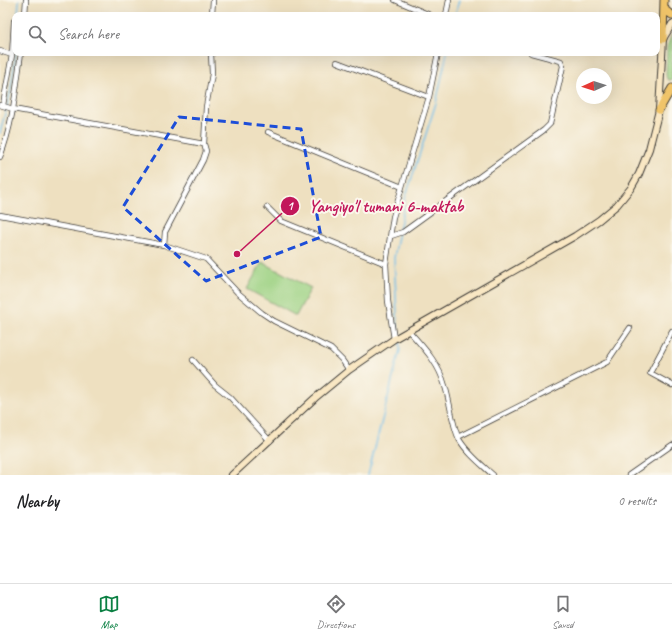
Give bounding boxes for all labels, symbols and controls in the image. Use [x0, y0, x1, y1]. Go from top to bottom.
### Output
search box [12, 12, 660, 56]
icon: search [26, 23, 48, 45]
text: Search here [58, 25, 119, 44]
north arrow [576, 68, 612, 104]
callout: Yangiyo'l tumani 6-maktab [280, 192, 472, 221]
text: Yangiyo'l tumani 6-maktab [309, 196, 465, 217]
text: 1 [287, 198, 294, 214]
text: Nearby [16, 491, 59, 512]
text: 0 results [618, 493, 656, 509]
tab: Map [98, 593, 120, 631]
tab: Directions [317, 593, 355, 631]
tab: Saved [552, 593, 574, 631]

